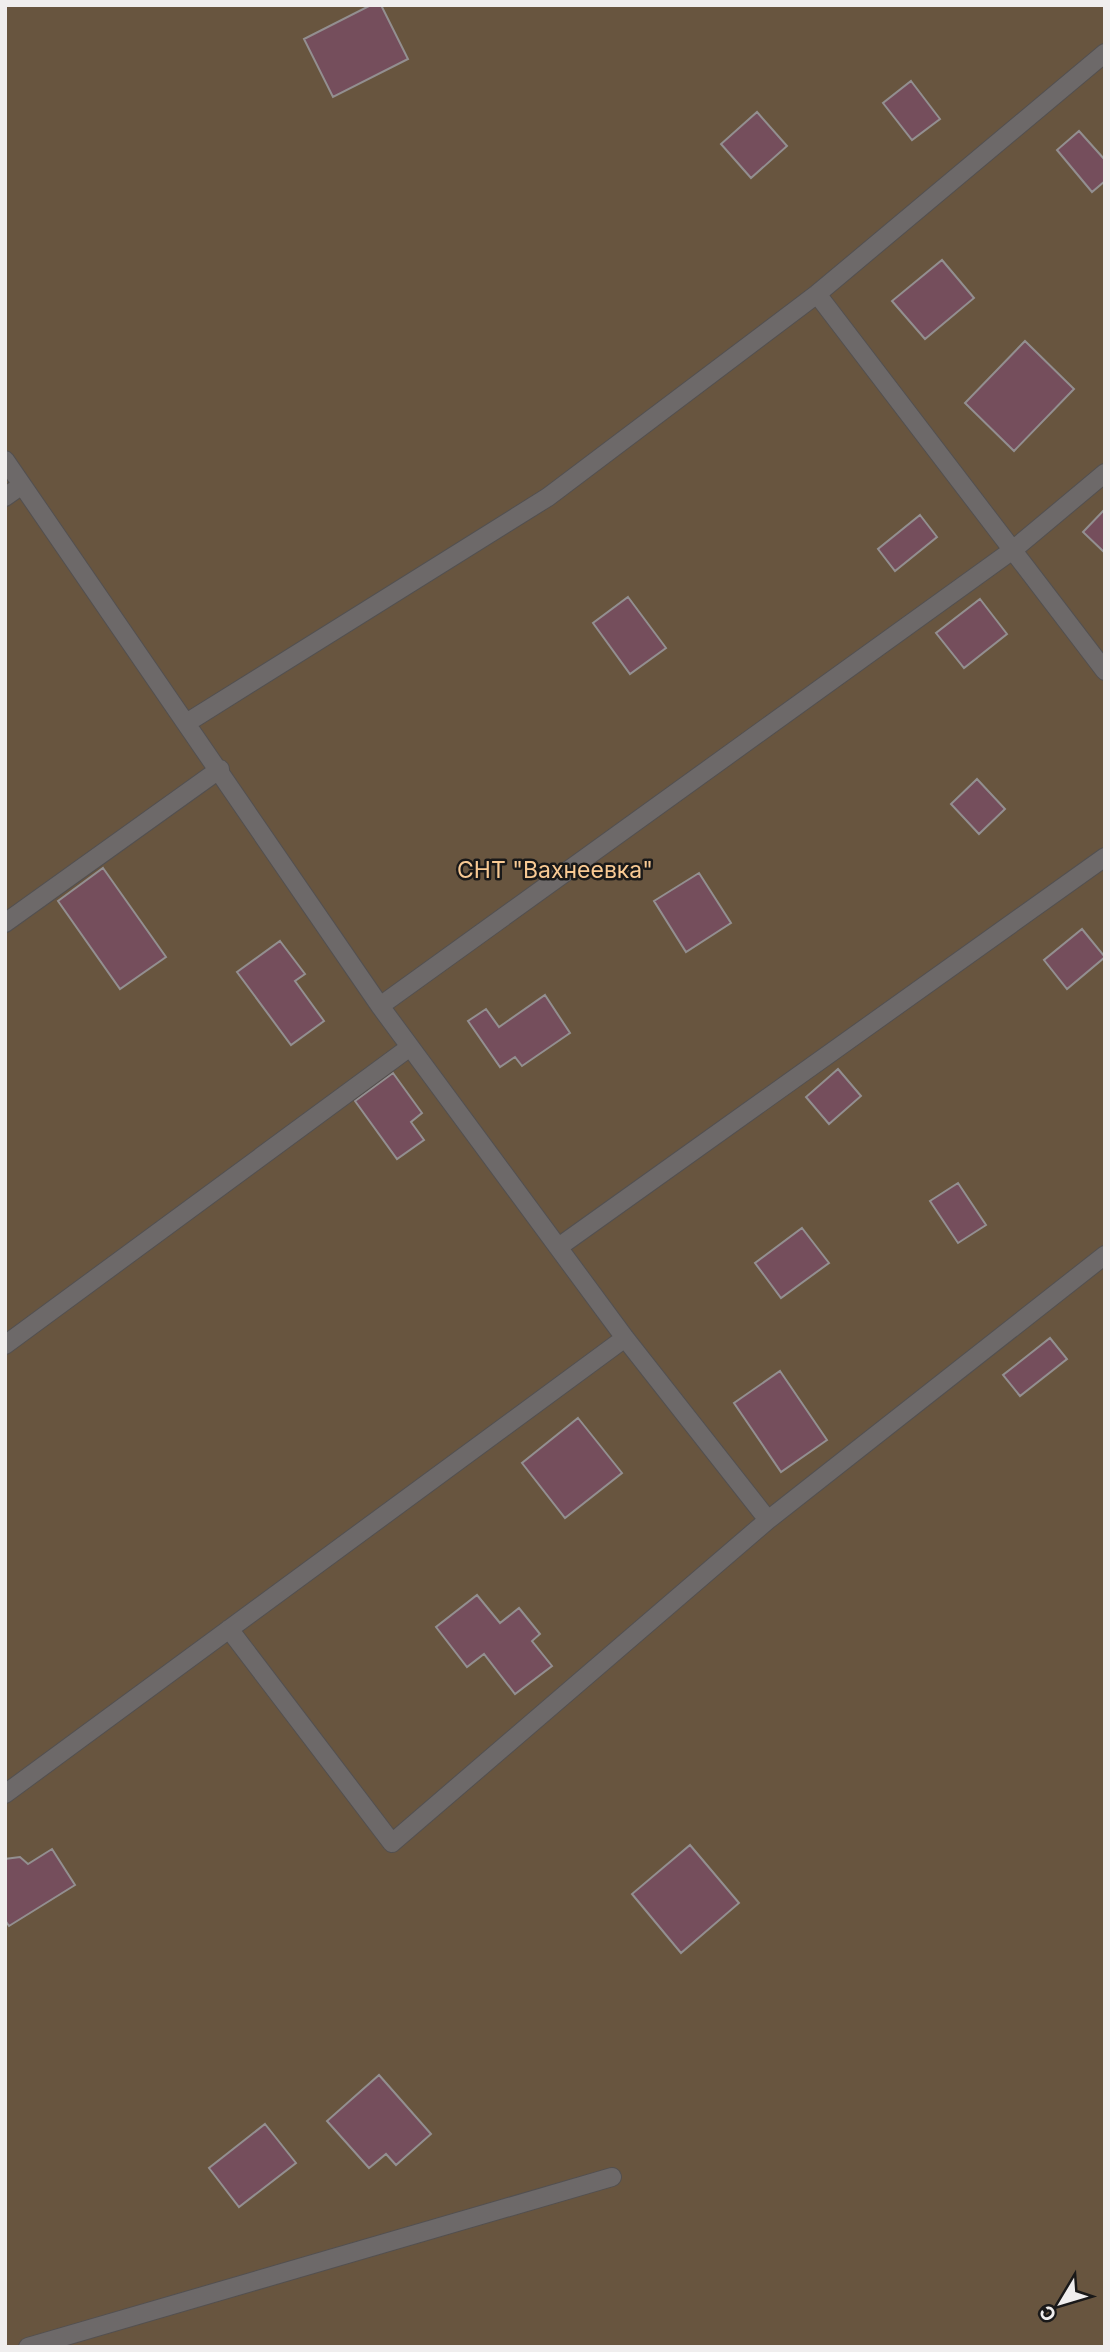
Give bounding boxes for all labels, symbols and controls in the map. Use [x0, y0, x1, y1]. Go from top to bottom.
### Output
park label: СНТ "Вахнеевка" [457, 856, 653, 884]
north arrow [1026, 2268, 1096, 2338]
text: С [1035, 2301, 1061, 2326]

